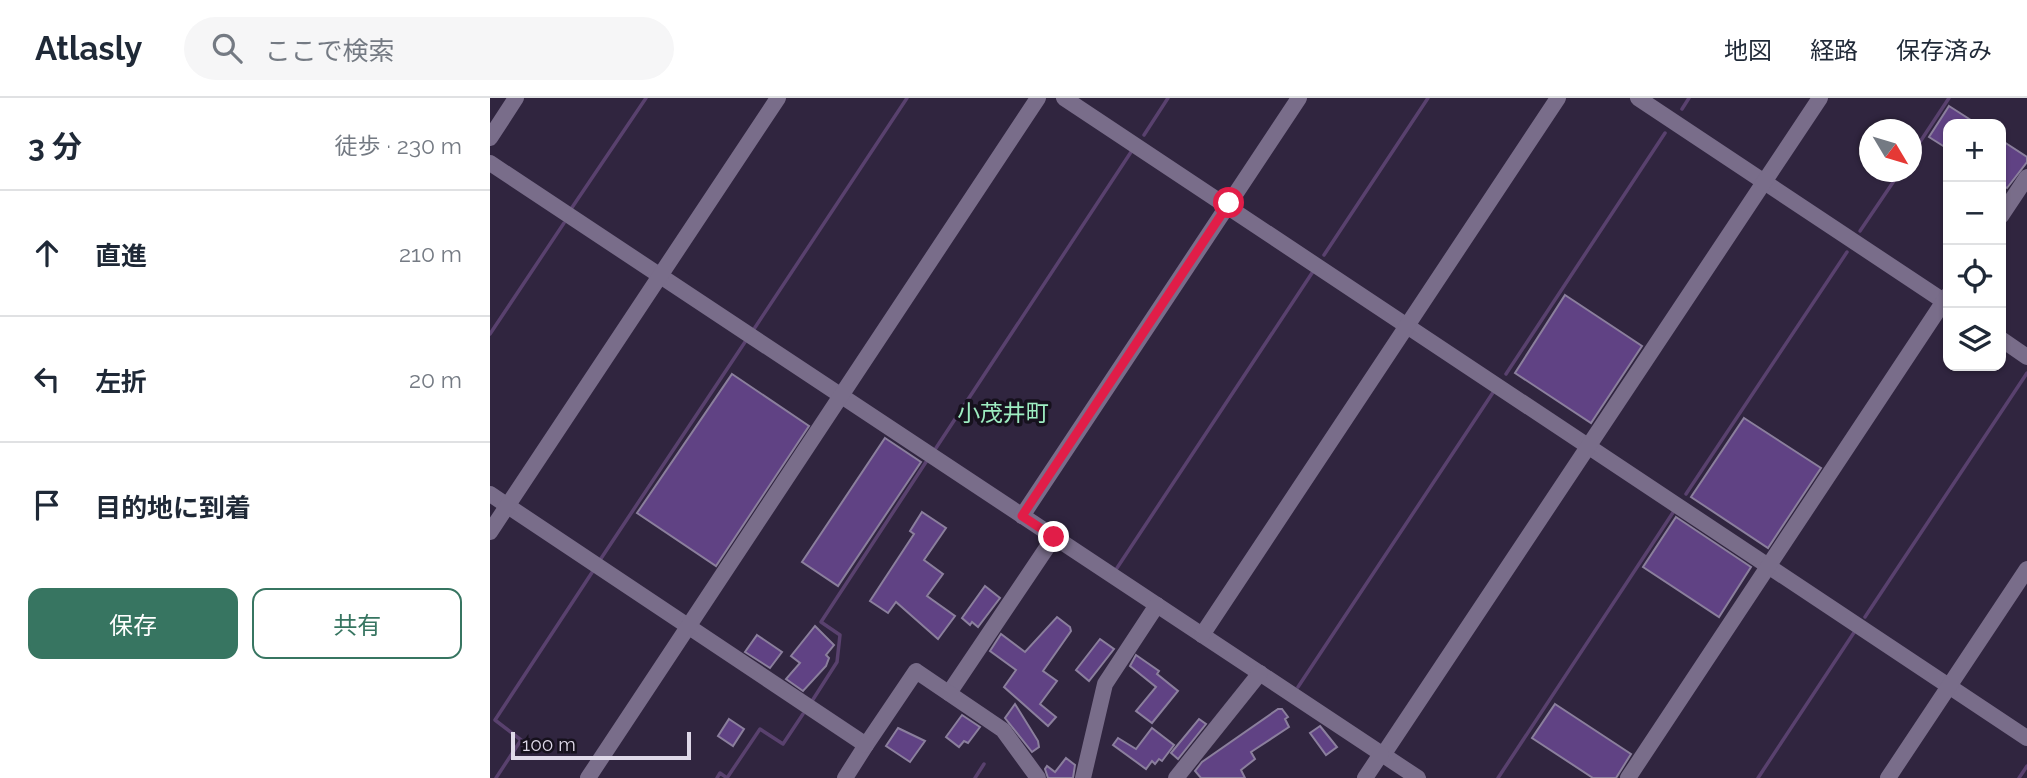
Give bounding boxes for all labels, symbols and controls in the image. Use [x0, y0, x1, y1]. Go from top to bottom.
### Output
search box [184, 17, 674, 80]
text: Atlasly [35, 29, 142, 68]
icon: search [208, 29, 246, 67]
text: ここで検索 [264, 36, 394, 66]
text: 地図 [1724, 36, 1772, 65]
text: 経路 [1810, 36, 1858, 65]
text: 保存済み [1896, 36, 1992, 65]
north arrow [1859, 119, 1922, 182]
map controls [1943, 119, 2006, 371]
button: + [1943, 119, 2006, 182]
text: 3 分 [28, 129, 82, 164]
text: 徒歩 · 230 m [335, 132, 462, 159]
button: − [1943, 182, 2006, 245]
route start [1213, 187, 1244, 218]
icon: ahead [28, 234, 66, 272]
text: 210 m [399, 240, 462, 267]
text: 直進 [95, 241, 147, 271]
button: locate [1943, 245, 2006, 308]
button: layers [1943, 308, 2006, 371]
icon: left [28, 360, 66, 398]
text: 20 m [409, 366, 462, 393]
text: 左折 [95, 367, 147, 397]
district label: 小茂井町 [957, 399, 1049, 426]
icon: arrive [28, 486, 66, 524]
text: 目的地に到着 [95, 493, 251, 523]
route end [1038, 521, 1069, 552]
button: 保存 [28, 588, 238, 659]
button: 共有 [252, 588, 462, 659]
scale bar [511, 729, 691, 761]
text: 100 m [522, 733, 576, 755]

